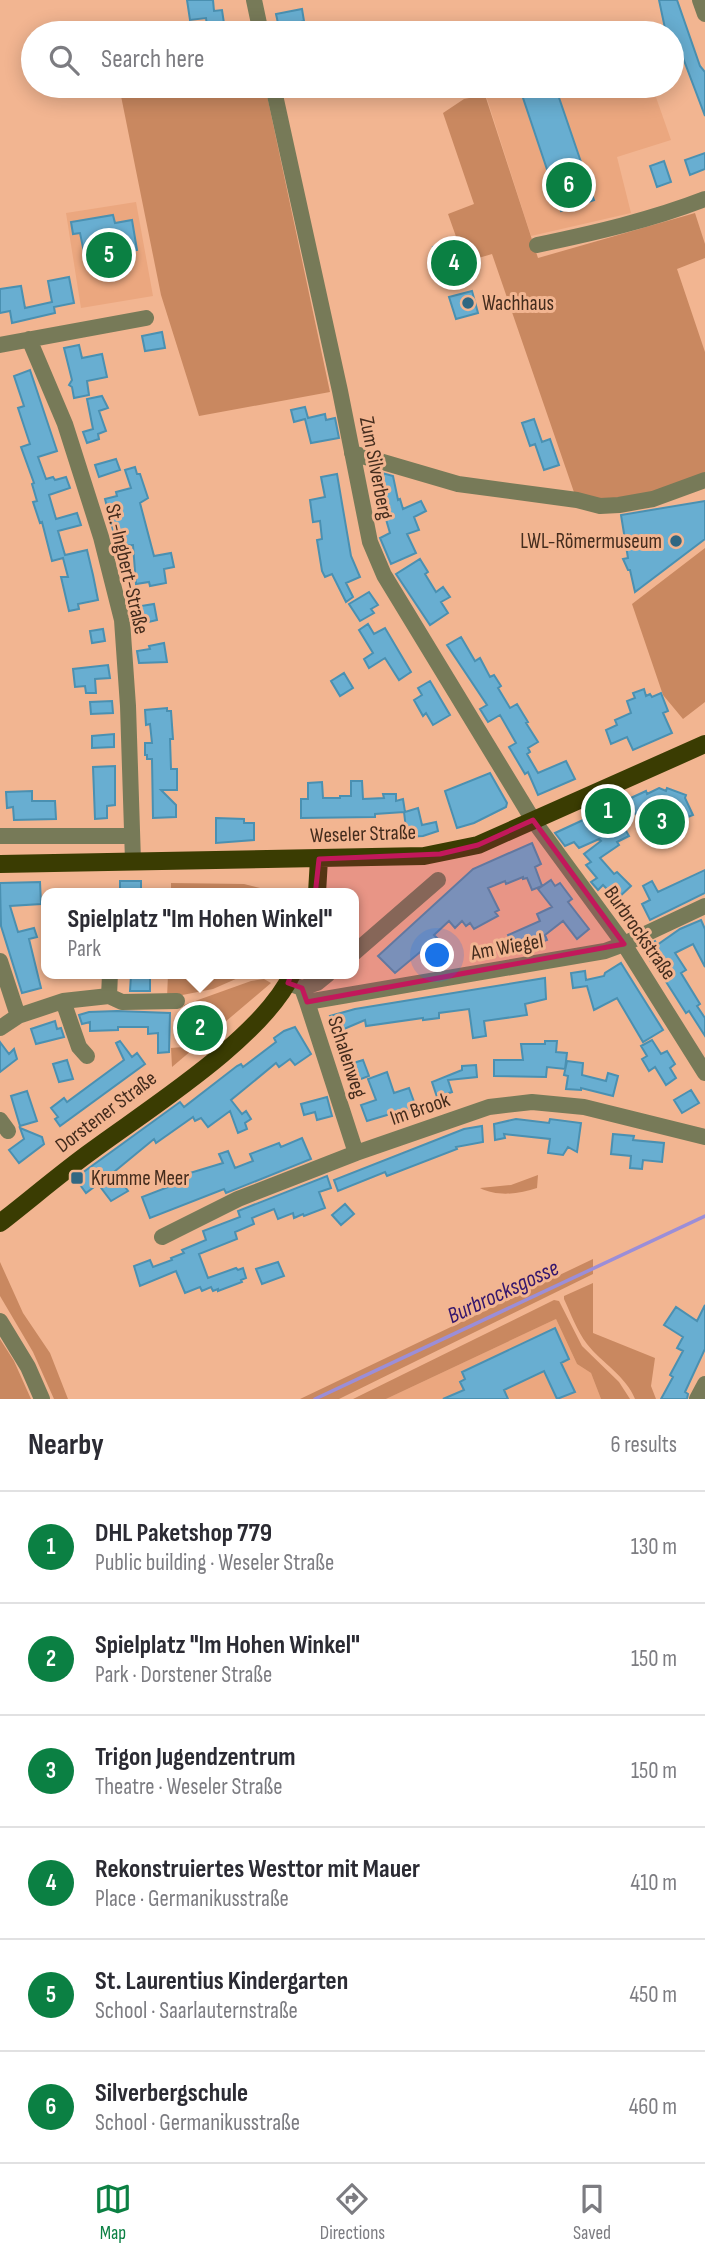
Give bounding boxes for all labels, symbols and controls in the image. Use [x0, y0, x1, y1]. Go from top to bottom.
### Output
search box [21, 21, 684, 98]
icon: search [45, 41, 83, 79]
text: Search here [101, 44, 204, 75]
pin: 6 [546, 159, 592, 211]
pin: 5 [86, 229, 132, 281]
pin: 4 [431, 237, 477, 289]
place label: Wachhaus [482, 291, 554, 316]
marker: Wachhaus [460, 295, 476, 311]
street label: Zum Silverberg [354, 414, 398, 522]
street label: St.-Ingbert-Straße [100, 502, 154, 636]
place label: LWL-Römermuseum [520, 529, 662, 554]
marker: LWL-Römermuseum [668, 533, 684, 549]
pin: 1 [585, 785, 631, 837]
pin: 3 [639, 796, 685, 848]
street label: Weseler Straße [310, 820, 416, 848]
street label: Burbrockstraße [599, 881, 681, 985]
popup [41, 888, 359, 979]
text: Spielplatz "Im Hohen Winkel" [68, 904, 333, 935]
street label: Am Wiegel [468, 928, 545, 966]
text: Park [68, 935, 101, 963]
your location [420, 938, 454, 972]
pin: 2 [177, 1002, 223, 1054]
street label: Schalenweg [322, 1013, 372, 1101]
street label: Dorstener Straße [50, 1066, 162, 1158]
street label: Im Brook [387, 1087, 453, 1131]
place label: Krumme Meer [91, 1166, 189, 1191]
marker: Krumme Meer [69, 1170, 85, 1186]
water label: Burbrocksgosse [443, 1254, 563, 1330]
text: Nearby [28, 1427, 104, 1463]
text: 6 results [611, 1431, 677, 1459]
text: DHL Paketshop 779 [95, 1518, 272, 1549]
text: 1 [46, 1533, 56, 1561]
text: 130 m [631, 1533, 677, 1561]
text: Public building · Weseler Straße [95, 1549, 334, 1577]
text: Spielplatz "Im Hohen Winkel" [95, 1630, 360, 1661]
text: 2 [46, 1645, 56, 1673]
text: 150 m [631, 1645, 677, 1673]
text: Park · Dorstener Straße [95, 1661, 272, 1689]
text: Trigon Jugendzentrum [95, 1742, 296, 1773]
text: 3 [46, 1757, 56, 1785]
text: 150 m [631, 1757, 677, 1785]
text: Theatre · Weseler Straße [95, 1773, 282, 1801]
text: Rekonstruiertes Westtor mit Mauer [95, 1854, 420, 1885]
text: 4 [46, 1869, 56, 1897]
text: 410 m [631, 1869, 677, 1897]
text: Place · Germanikusstraße [95, 1885, 289, 1913]
text: St. Laurentius Kindergarten [95, 1966, 348, 1997]
text: 5 [46, 1981, 56, 2009]
text: 450 m [629, 1981, 677, 2009]
text: School · Saarlauternstraße [95, 1997, 298, 2025]
text: Silverbergschule [95, 2078, 248, 2109]
text: 6 [46, 2093, 56, 2121]
text: 460 m [629, 2093, 677, 2121]
text: School · Germanikusstraße [95, 2109, 300, 2137]
tab: Map [94, 2180, 132, 2245]
tab: Directions [320, 2180, 385, 2245]
tab: Saved [573, 2180, 611, 2245]

